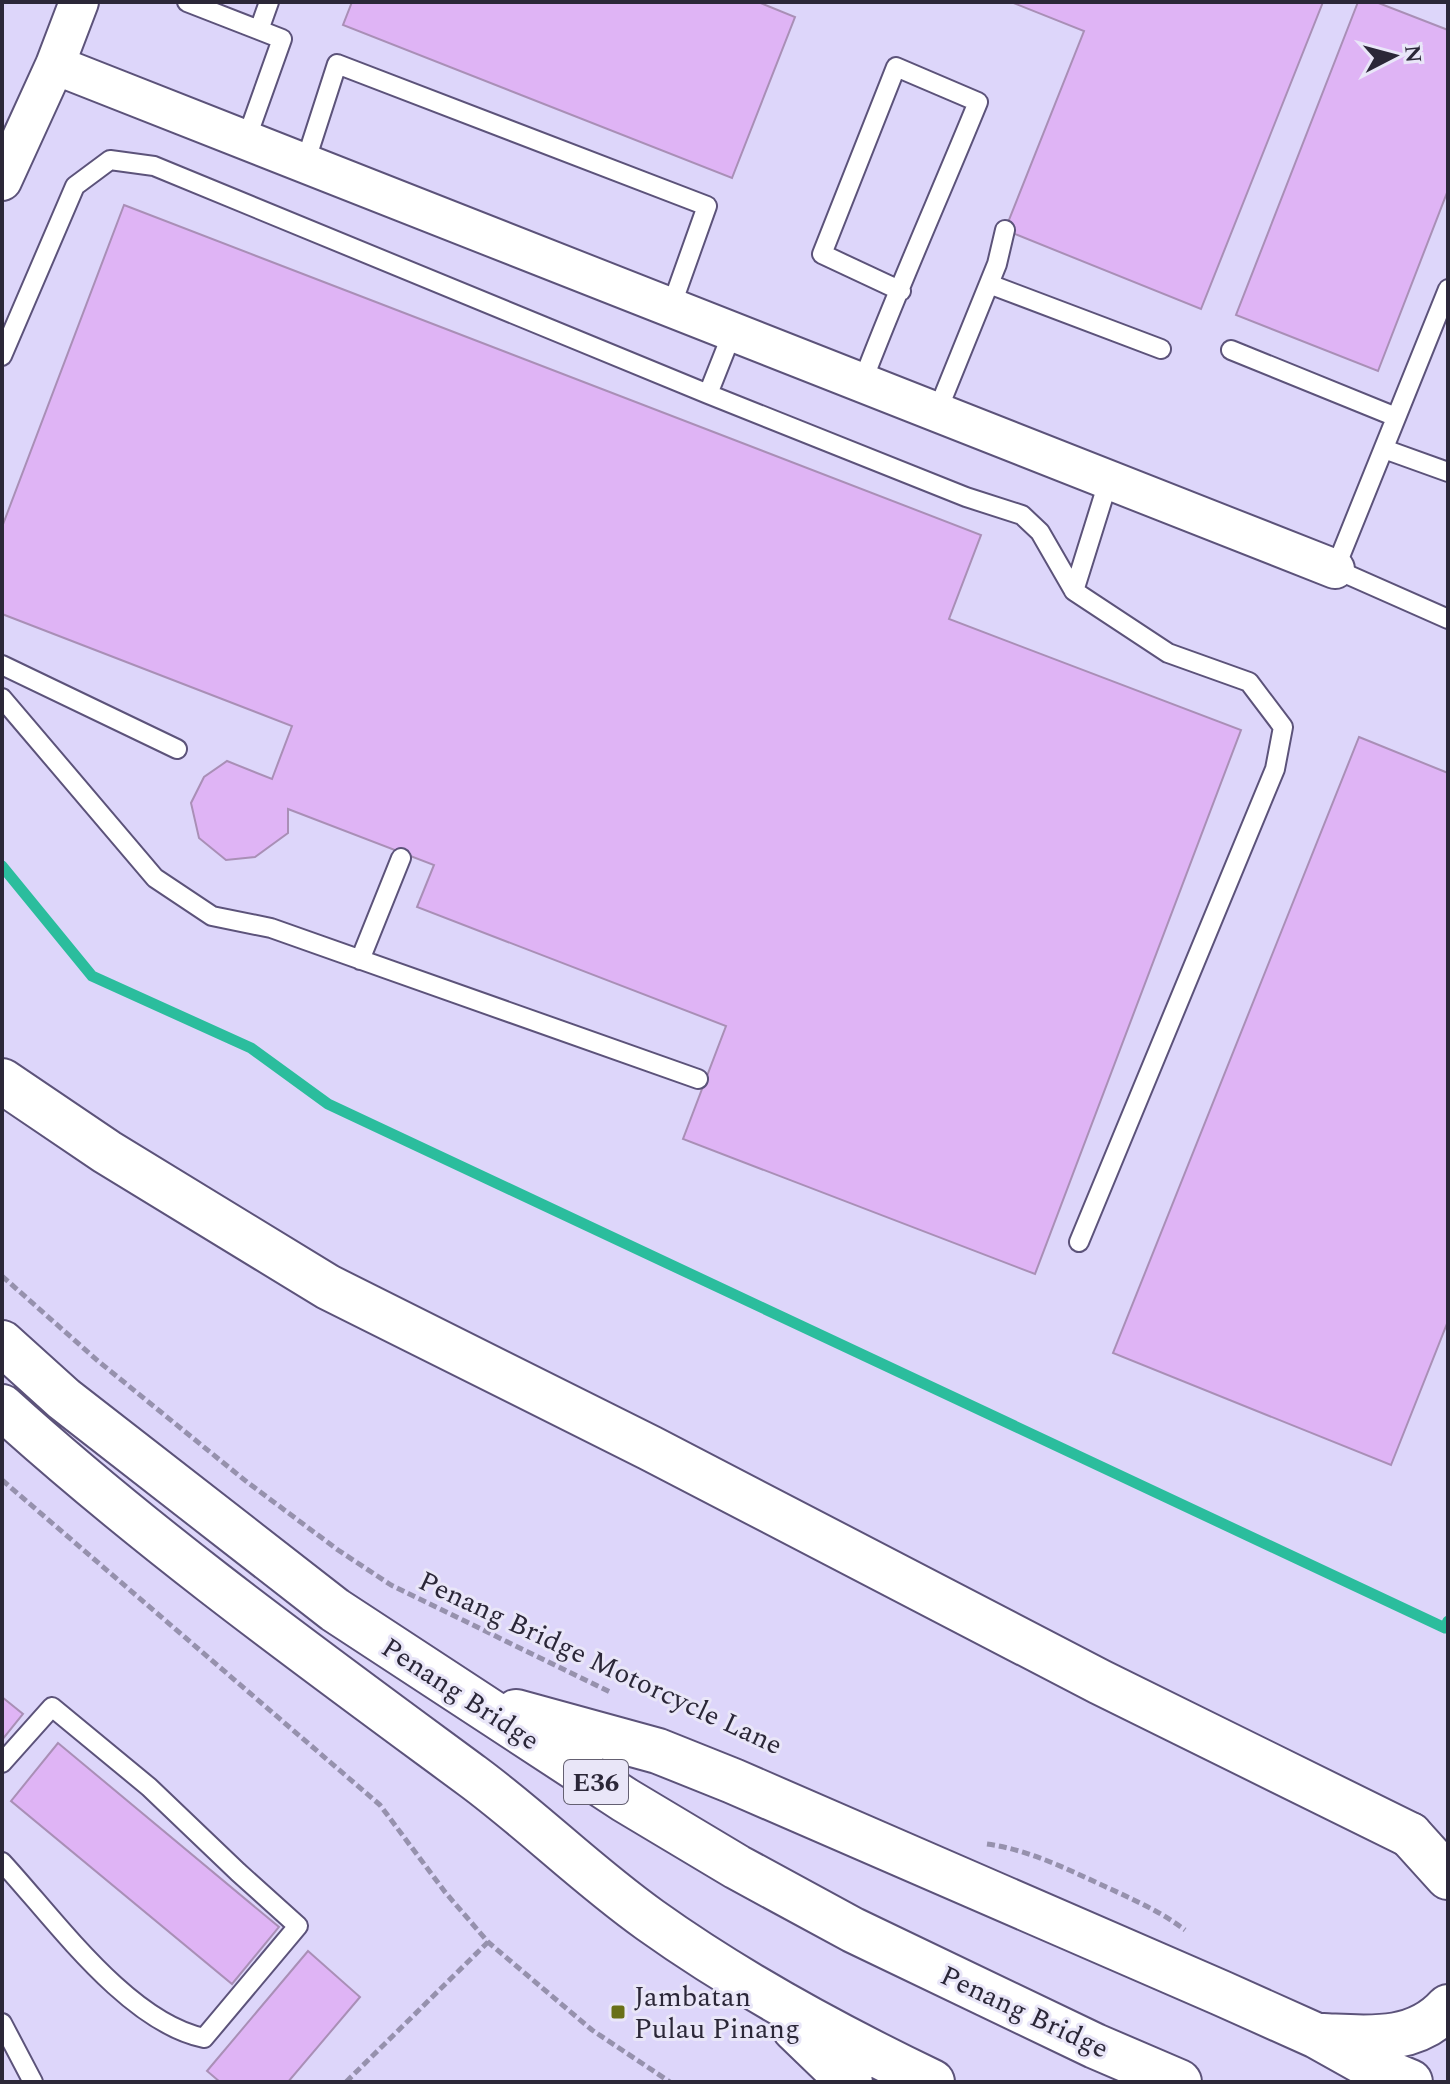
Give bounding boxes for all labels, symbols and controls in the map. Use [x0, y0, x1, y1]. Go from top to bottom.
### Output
north arrow [1354, 16, 1434, 96]
text: N [1395, 43, 1430, 65]
street label: Penang Bridge Motorcycle Lane [414, 1563, 788, 1761]
street label: Penang Bridge [376, 1629, 546, 1757]
road number: E36 [564, 1760, 628, 1804]
street label: Penang Bridge [933, 1954, 1116, 2070]
place label: Jambatan Pulau Pinang [634, 1976, 800, 2051]
marker: Jambatan Pulau Pinang [609, 2003, 627, 2021]

